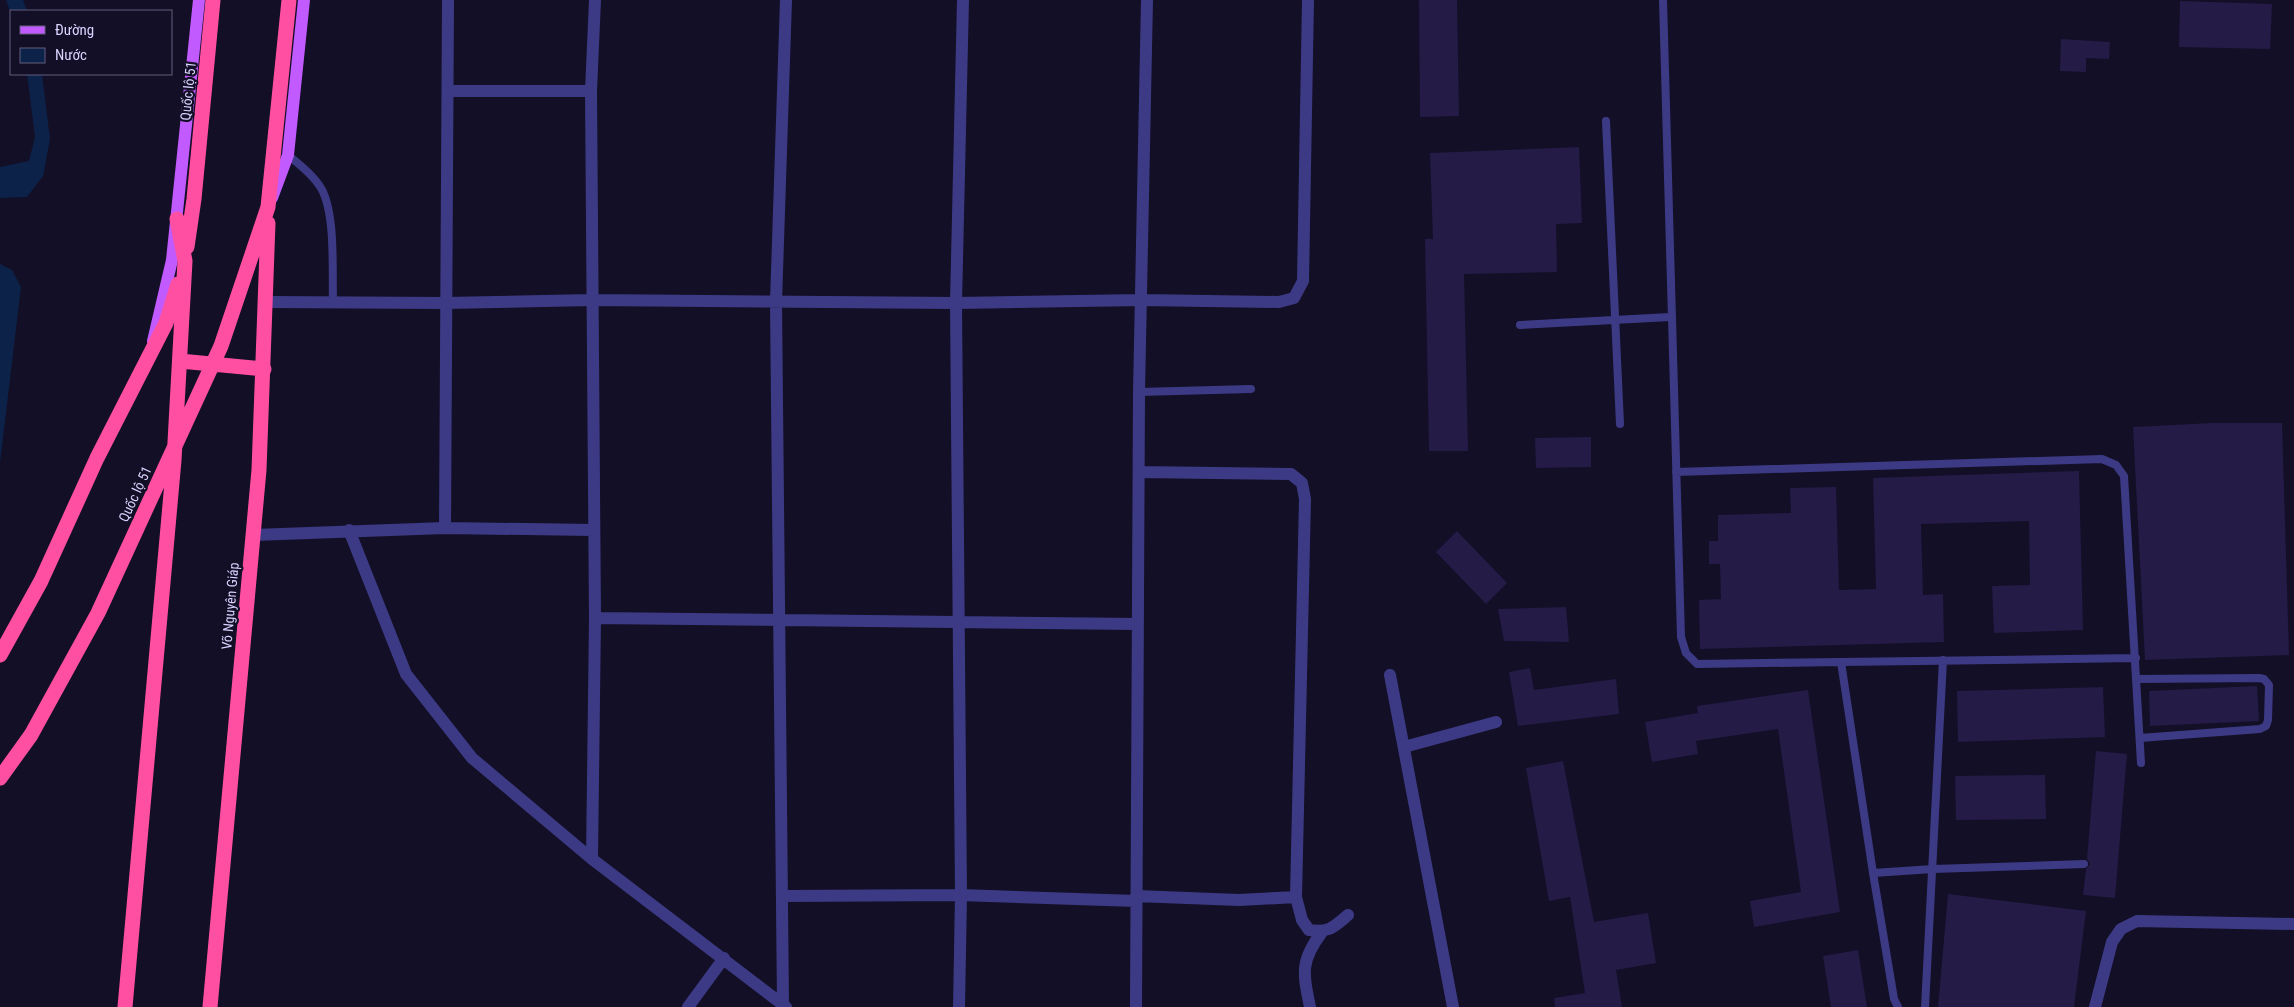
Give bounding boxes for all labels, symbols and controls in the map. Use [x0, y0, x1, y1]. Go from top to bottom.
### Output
legend [10, 10, 172, 75]
text: Đường [55, 21, 94, 39]
text: Nước [55, 46, 87, 64]
street label: Quốc lộ 51 [177, 61, 199, 121]
street label: Quốc lộ 51 [115, 464, 155, 524]
street label: Võ Nguyên Giáp [218, 562, 242, 650]

